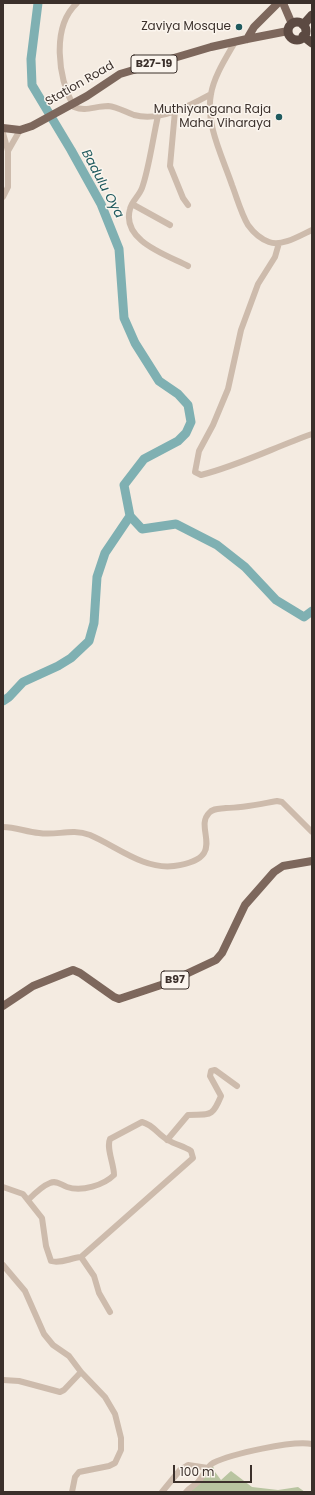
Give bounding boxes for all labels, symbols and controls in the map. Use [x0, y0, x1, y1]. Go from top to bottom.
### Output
place label: Zaviya Mosque [141, 20, 231, 34]
marker: Zaviya Mosque [234, 22, 244, 32]
road number: B27-19 [131, 55, 177, 73]
street label: Station Road [43, 59, 117, 109]
place label: Muthiyangana Raja Maha Viharaya [154, 103, 271, 131]
marker: Muthiyangana Raja Maha Viharaya [274, 112, 284, 122]
water label: Badulu Oya [77, 147, 127, 221]
road number: B97 [161, 971, 189, 989]
scale bar [175, 1457, 254, 1483]
text: 100 m [180, 1463, 214, 1480]

